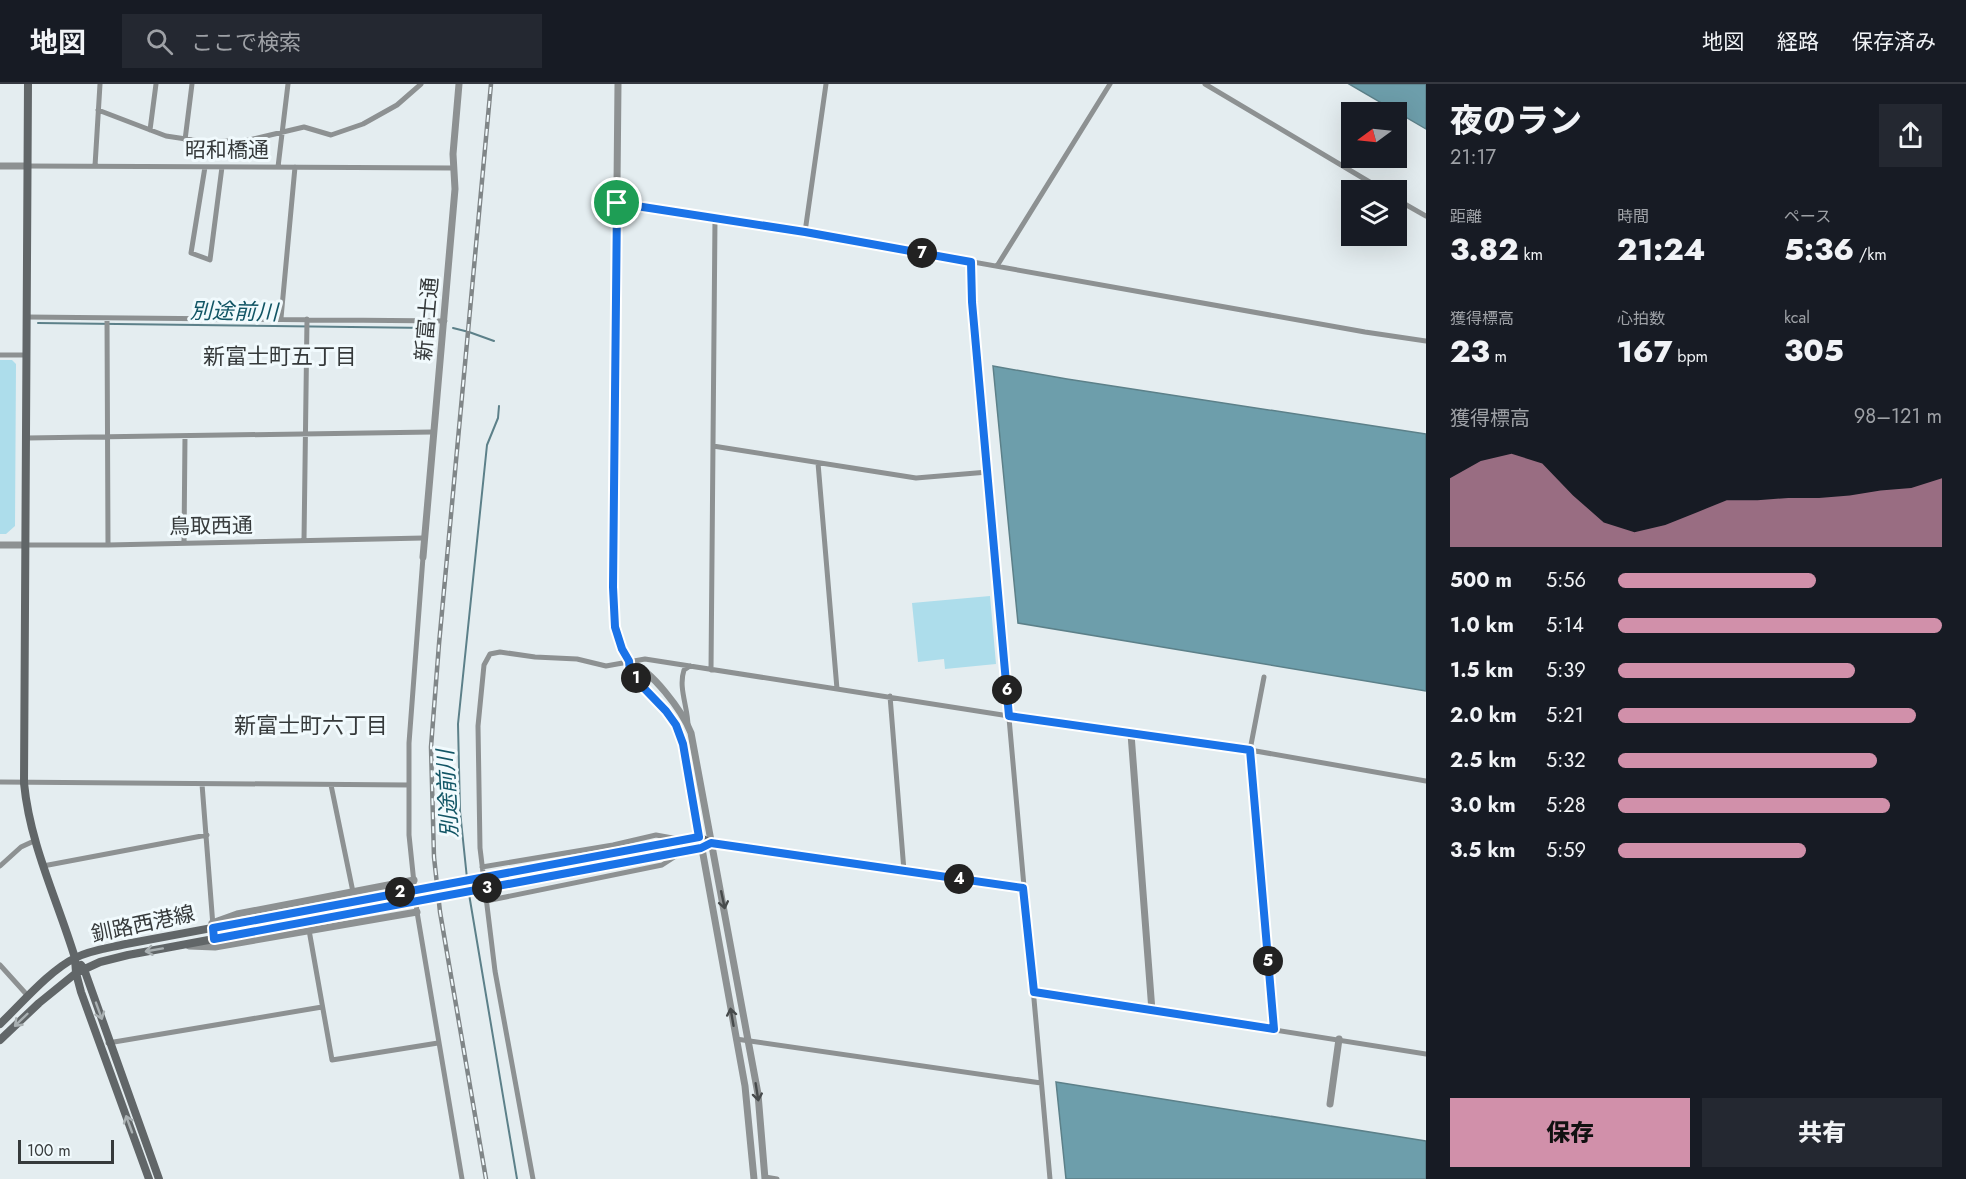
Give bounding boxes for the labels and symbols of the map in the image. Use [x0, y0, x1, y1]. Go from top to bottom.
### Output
north arrow [1341, 102, 1407, 168]
street label: 昭和橋通 [185, 135, 269, 165]
pin [591, 177, 642, 228]
pin: 7 [907, 238, 937, 268]
street label: 新富士通 [408, 276, 446, 362]
water label: 別途前川 [190, 294, 280, 328]
district label: 新富士町五丁目 [203, 340, 357, 372]
street label: 鳥取西通 [169, 510, 253, 542]
pin: 1 [621, 663, 651, 693]
pin: 6 [992, 675, 1022, 705]
district label: 新富士町六丁目 [234, 709, 388, 741]
water label: 別途前川 [429, 747, 465, 839]
pin: 4 [944, 864, 974, 894]
pin: 3 [472, 873, 502, 903]
pin: 2 [385, 877, 415, 907]
one-way arrow [717, 890, 729, 909]
street label: 釧路西港線 [89, 898, 197, 950]
one-way arrow [145, 945, 165, 956]
pin: 5 [1253, 946, 1283, 976]
one-way arrow [94, 1001, 105, 1020]
one-way arrow [727, 1008, 738, 1027]
one-way arrow [14, 1012, 29, 1027]
one-way arrow [752, 1082, 763, 1101]
one-way arrow [123, 1115, 134, 1134]
scale bar [18, 1137, 114, 1164]

